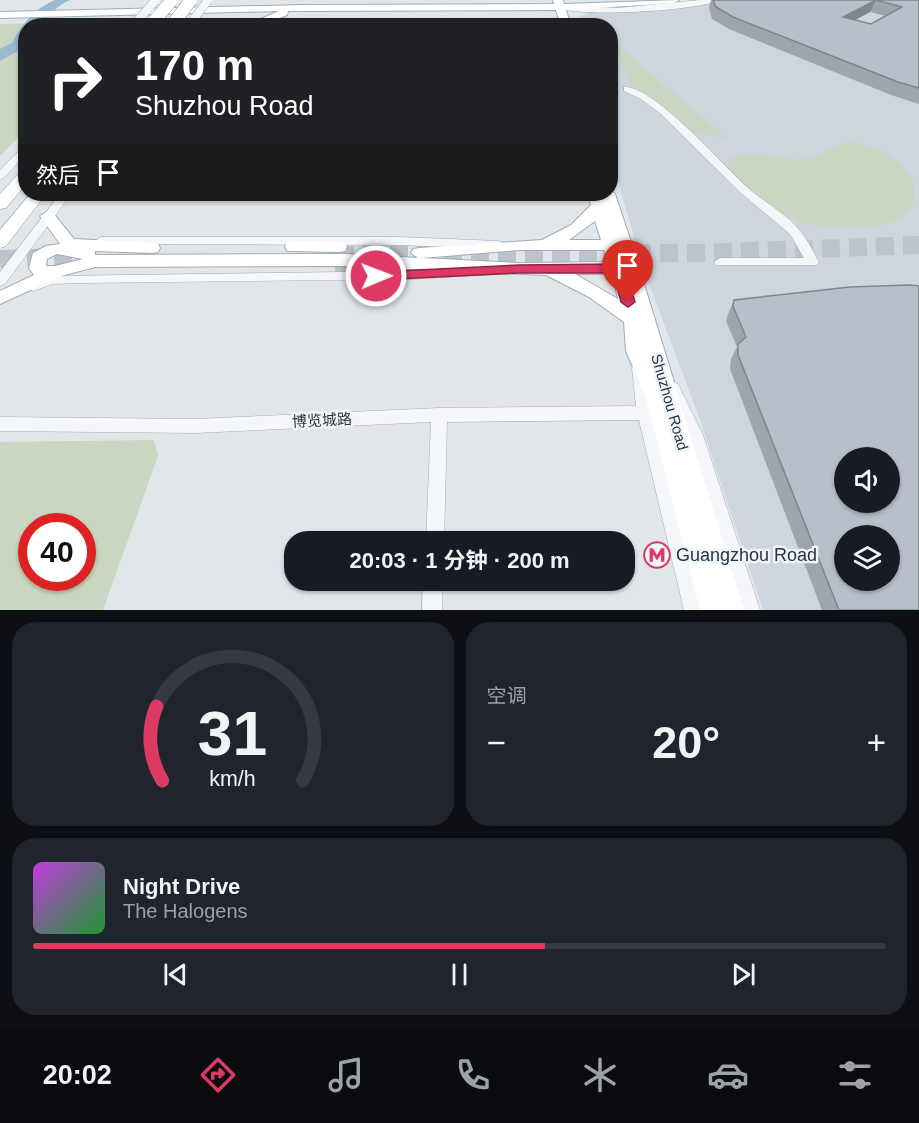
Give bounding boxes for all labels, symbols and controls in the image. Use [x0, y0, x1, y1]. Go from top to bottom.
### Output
icon: right [36, 42, 114, 120]
text: 170 m [135, 42, 254, 89]
text: Shuzhou Road [135, 91, 314, 121]
icon: arrive [92, 156, 125, 189]
text: 然后 [36, 163, 80, 188]
pin [602, 240, 653, 302]
position arrow [344, 244, 408, 308]
icon: arrive [611, 249, 644, 282]
street label: Shuzhou Road [648, 352, 692, 452]
street label: 博览城路 [292, 410, 352, 430]
map controls [834, 447, 900, 591]
button: sound [834, 447, 900, 513]
speed limit sign: 40 [18, 513, 96, 591]
button: layers [834, 525, 900, 591]
metro station icon: Guangzhou Road [642, 540, 672, 570]
place label: Guangzhou Road [676, 545, 817, 565]
text: 20:03 · 1 分钟 · 200 m [349, 548, 570, 573]
text: 空调 [487, 685, 527, 707]
text: 31 [198, 699, 267, 768]
text: 20° [652, 717, 720, 768]
text: − [487, 724, 506, 761]
text: + [867, 724, 886, 761]
text: km/h [210, 767, 256, 791]
text: Night Drive [123, 874, 240, 899]
text: The Halogens [123, 900, 248, 922]
icon: previous [159, 958, 192, 991]
icon: pause [443, 958, 476, 991]
icon: next [727, 958, 760, 991]
icon: directions [197, 1054, 239, 1096]
icon: music [325, 1054, 367, 1096]
icon: phone [452, 1054, 494, 1096]
icon: climate [579, 1054, 621, 1096]
icon: car [707, 1054, 749, 1096]
icon: filters [834, 1054, 876, 1096]
text: 20:02 [43, 1060, 112, 1090]

